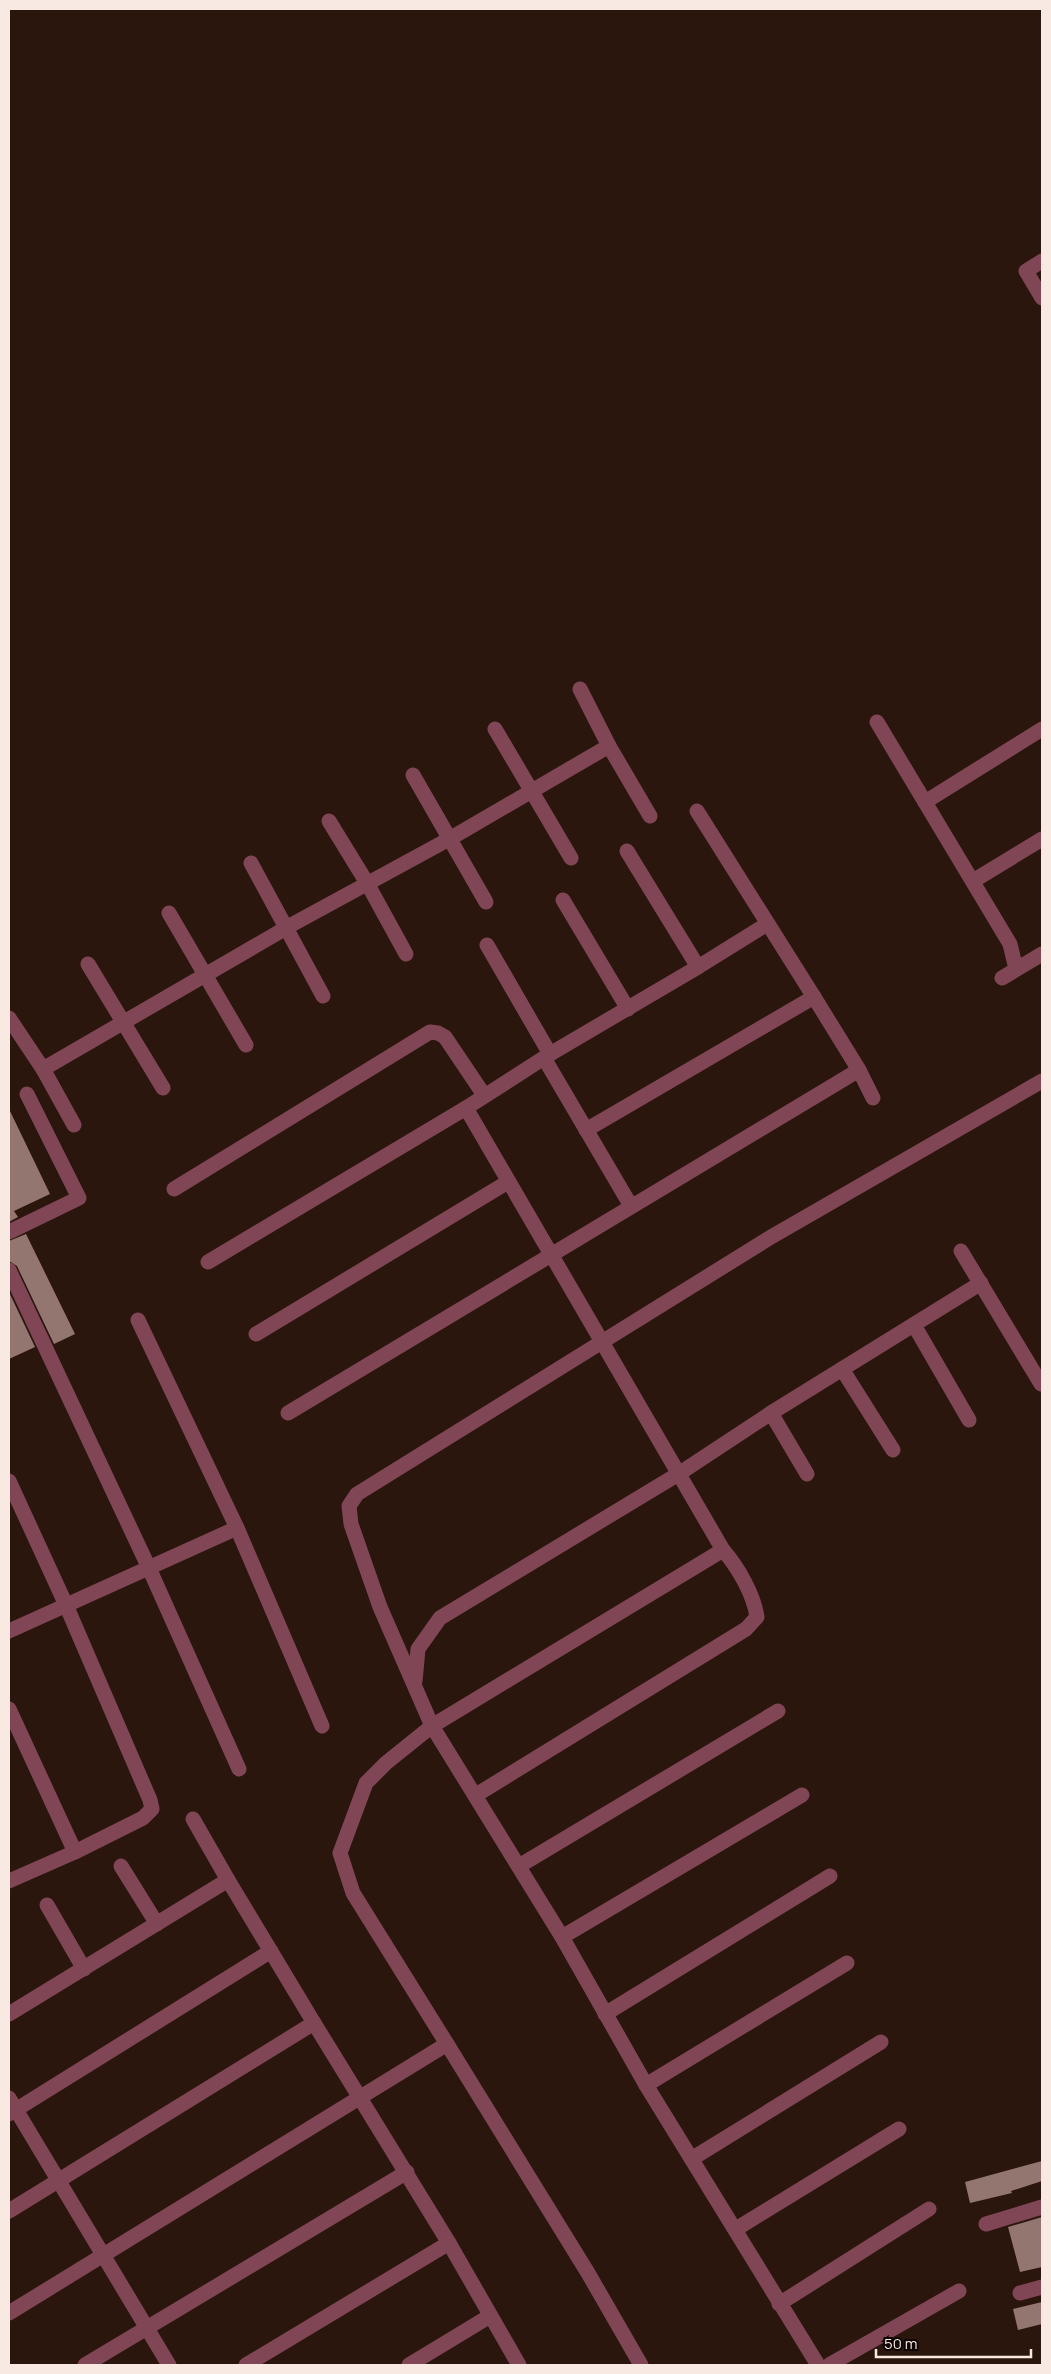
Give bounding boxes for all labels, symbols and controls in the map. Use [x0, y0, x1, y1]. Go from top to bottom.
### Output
scale bar [876, 2326, 1031, 2358]
text: 50 m [884, 2333, 918, 2354]

